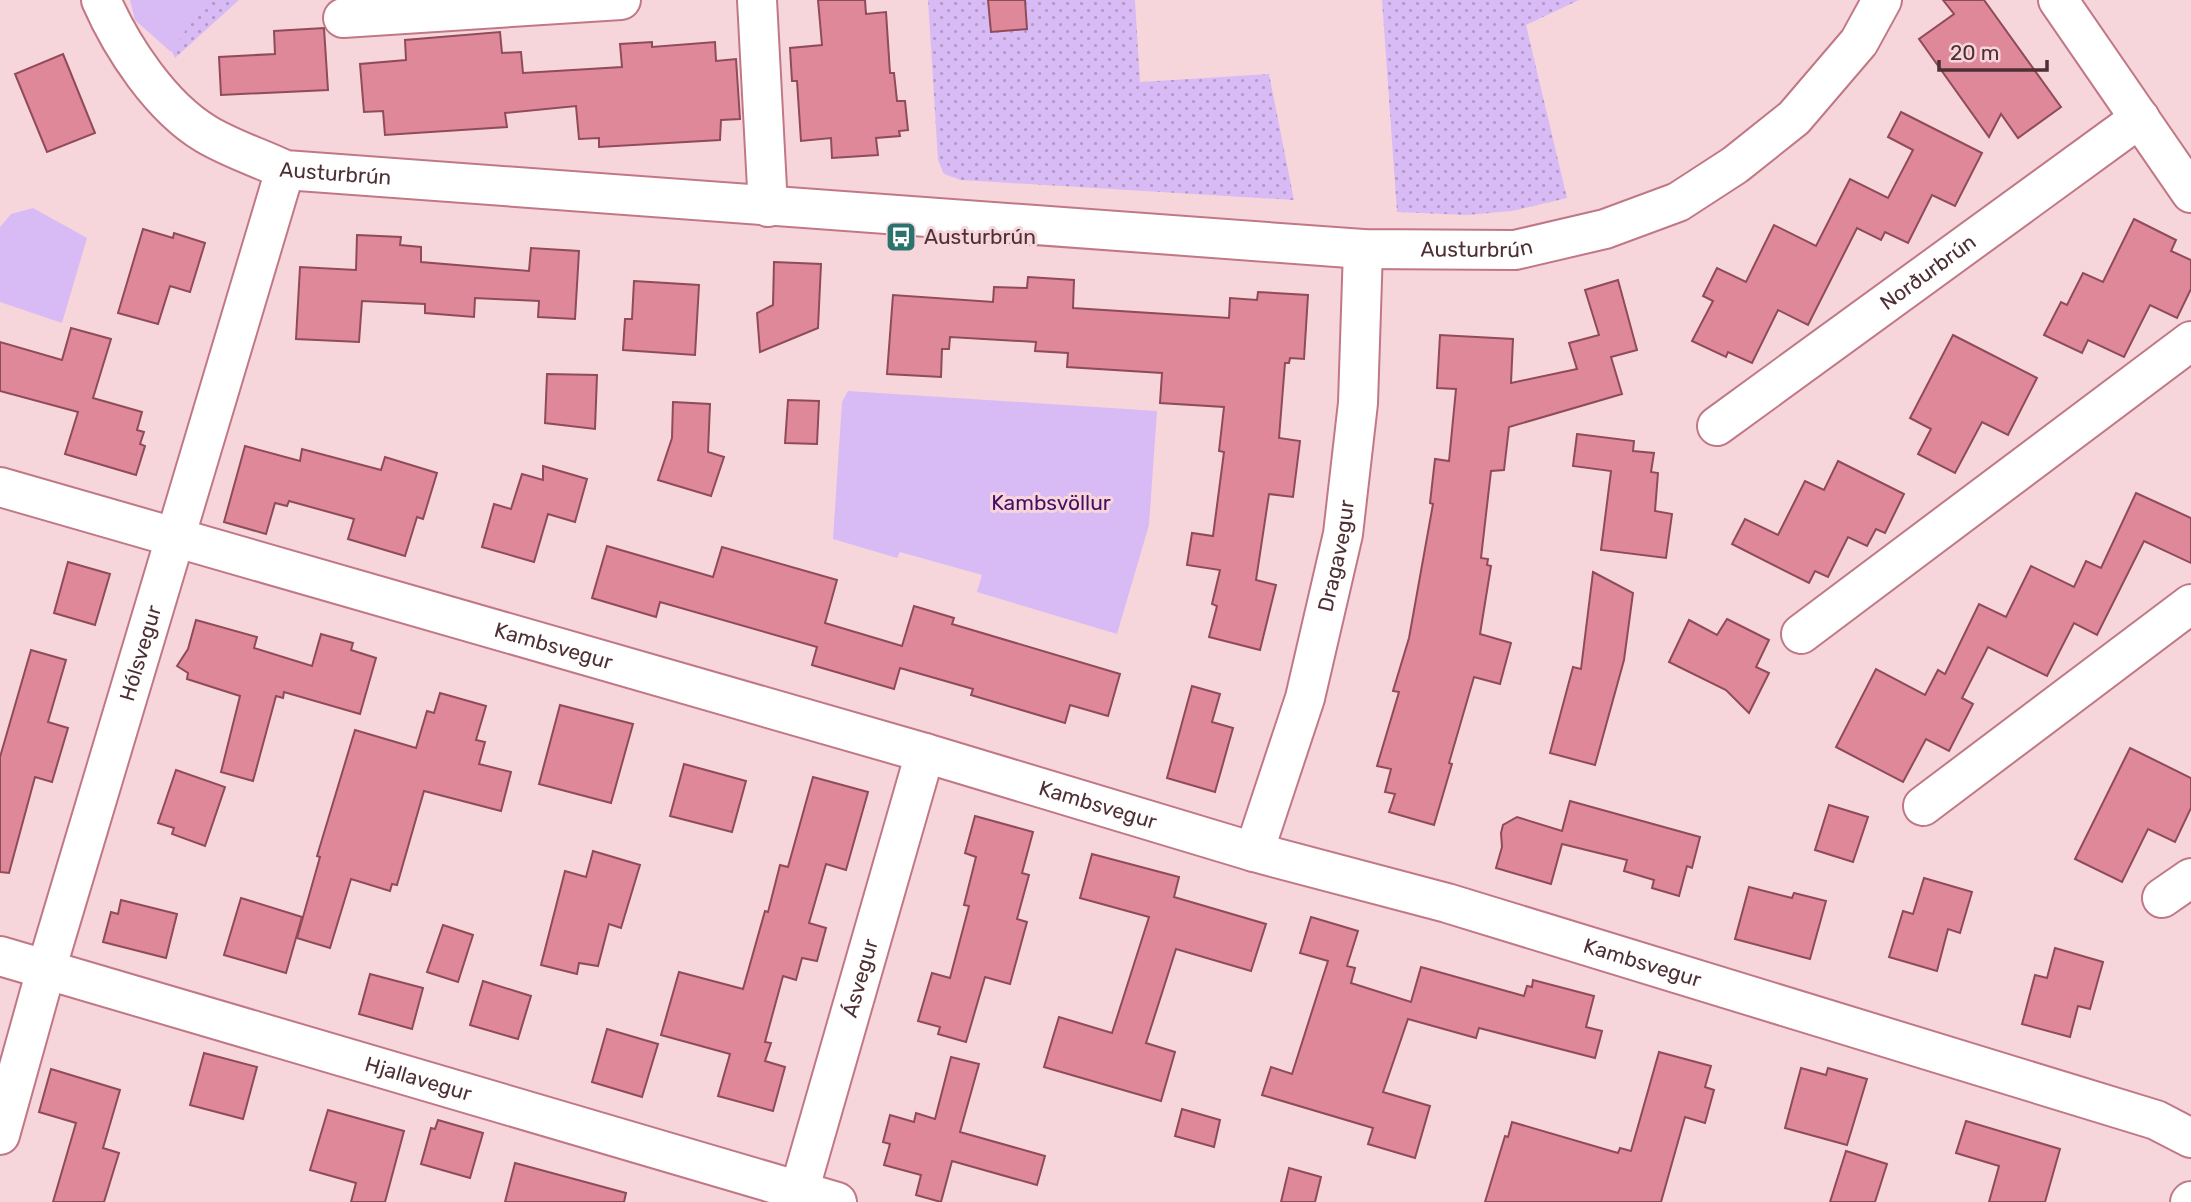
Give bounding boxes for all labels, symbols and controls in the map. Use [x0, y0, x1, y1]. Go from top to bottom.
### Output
scale bar [1939, 28, 2048, 72]
text: 20 m [1950, 40, 1999, 65]
street label: Austurbrún [279, 157, 392, 190]
bus stop icon: Austurbrún [884, 220, 918, 254]
place label: Austurbrún [924, 224, 1036, 249]
street label: Norðurbrún [1875, 229, 1981, 315]
street label: Austurbrún [1421, 233, 1535, 262]
park label: Kambsvöllur [991, 490, 1111, 515]
street label: Dragavegur [1312, 498, 1359, 614]
street label: Hólsvegur [114, 602, 166, 704]
street label: Kambsvegur [492, 617, 616, 675]
street label: Kambsvegur [1036, 775, 1160, 834]
street label: Kambsvegur [1581, 933, 1704, 992]
street label: Ásvegur [837, 936, 883, 1020]
street label: Hjallavegur [362, 1051, 475, 1106]

